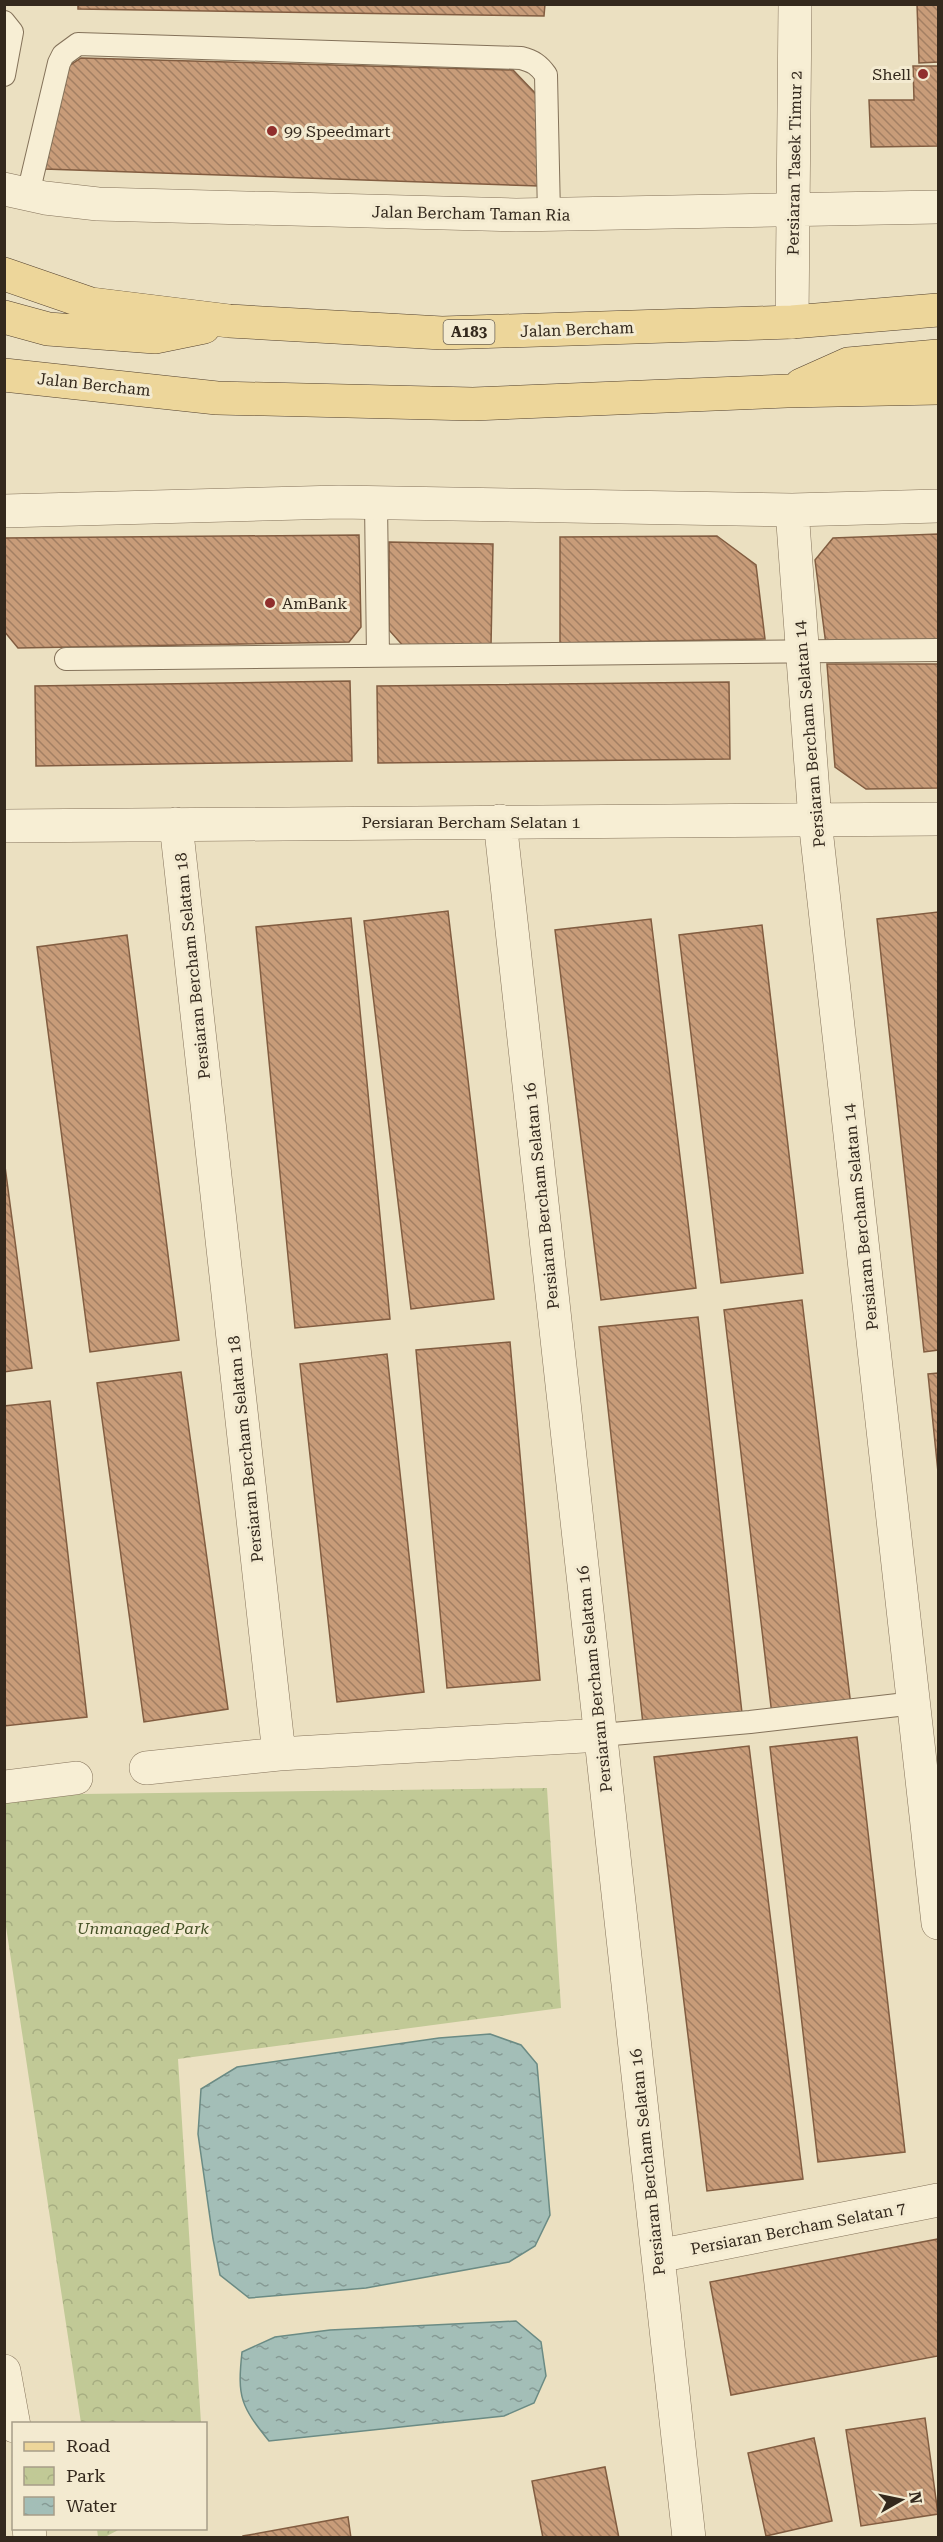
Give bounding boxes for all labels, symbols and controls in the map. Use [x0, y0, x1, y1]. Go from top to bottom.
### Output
place label: Shell [872, 65, 911, 84]
marker: Shell [916, 67, 930, 81]
street label: Persiaran Tasek Timur 2 [783, 71, 806, 255]
place label: 99 Speedmart [284, 122, 390, 141]
marker: 99 Speedmart [265, 124, 279, 138]
street label: Jalan Bercham Taman Ria [371, 202, 571, 225]
street label: Jalan Bercham [520, 318, 635, 341]
road number: A183 [444, 320, 494, 344]
street label: Jalan Bercham [36, 369, 152, 400]
place label: AmBank [282, 594, 347, 613]
marker: AmBank [263, 596, 277, 610]
street label: Persiaran Bercham Selatan 14 [790, 620, 829, 848]
street label: Persiaran Bercham Selatan 1 [362, 813, 580, 832]
street label: Persiaran Bercham Selatan 18 [171, 852, 214, 1080]
street label: Persiaran Bercham Selatan 16 [520, 1082, 563, 1310]
street label: Persiaran Bercham Selatan 14 [839, 1103, 882, 1331]
street label: Persiaran Bercham Selatan 18 [224, 1335, 267, 1563]
street label: Persiaran Bercham Selatan 16 [573, 1565, 616, 1793]
park label: Unmanaged Park [77, 1919, 209, 1938]
street label: Persiaran Bercham Selatan 16 [626, 2048, 669, 2276]
street label: Persiaran Bercham Selatan 7 [689, 2198, 907, 2259]
legend [12, 2422, 207, 2530]
text: Road [66, 2435, 111, 2456]
text: Park [66, 2465, 106, 2486]
north arrow [871, 2470, 931, 2530]
text: N [905, 2490, 926, 2505]
text: Water [66, 2495, 117, 2516]

